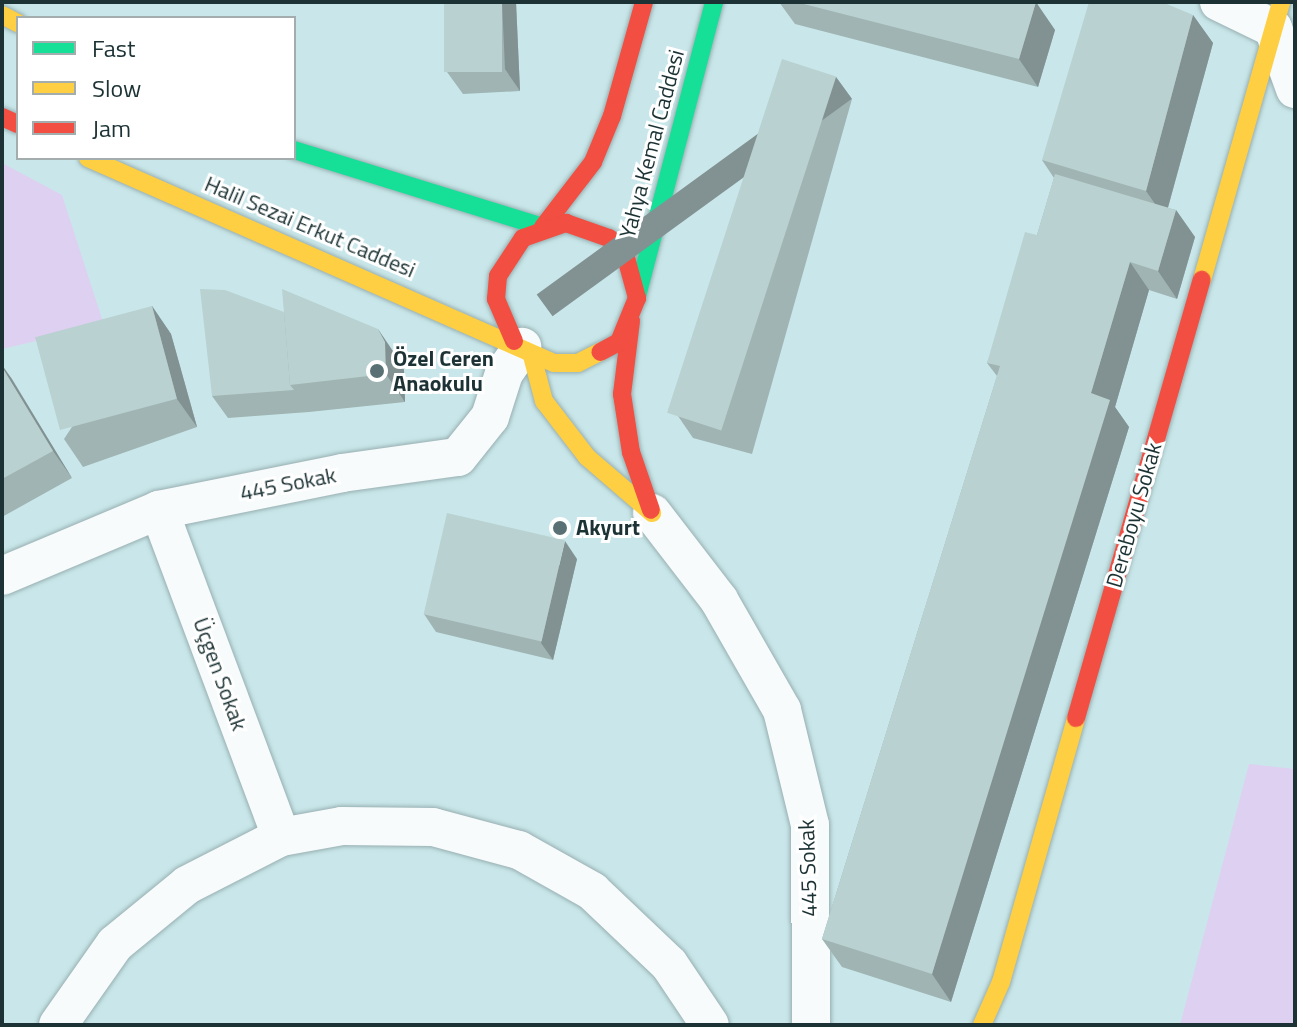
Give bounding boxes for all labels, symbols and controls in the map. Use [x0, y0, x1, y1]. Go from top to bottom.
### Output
legend [16, 16, 296, 160]
text: Fast [92, 30, 135, 66]
street label: Yahya Kemal Caddesi [614, 47, 690, 241]
text: Slow [92, 70, 141, 106]
text: Jam [92, 110, 131, 146]
street label: Halil Sezai Erkut Caddesi [201, 171, 419, 283]
place label: Özel Ceren Anaokulu [393, 345, 494, 396]
marker: Özel Ceren Anaokulu [368, 362, 386, 380]
street label: Dereboyu Sokak [1101, 440, 1167, 590]
street label: 445 Sokak [238, 462, 338, 506]
place label: Akyurt [576, 515, 640, 541]
marker: Akyurt [551, 519, 569, 537]
street label: Üçgen Sokak [187, 614, 253, 734]
street label: 445 Sokak [793, 819, 823, 917]

